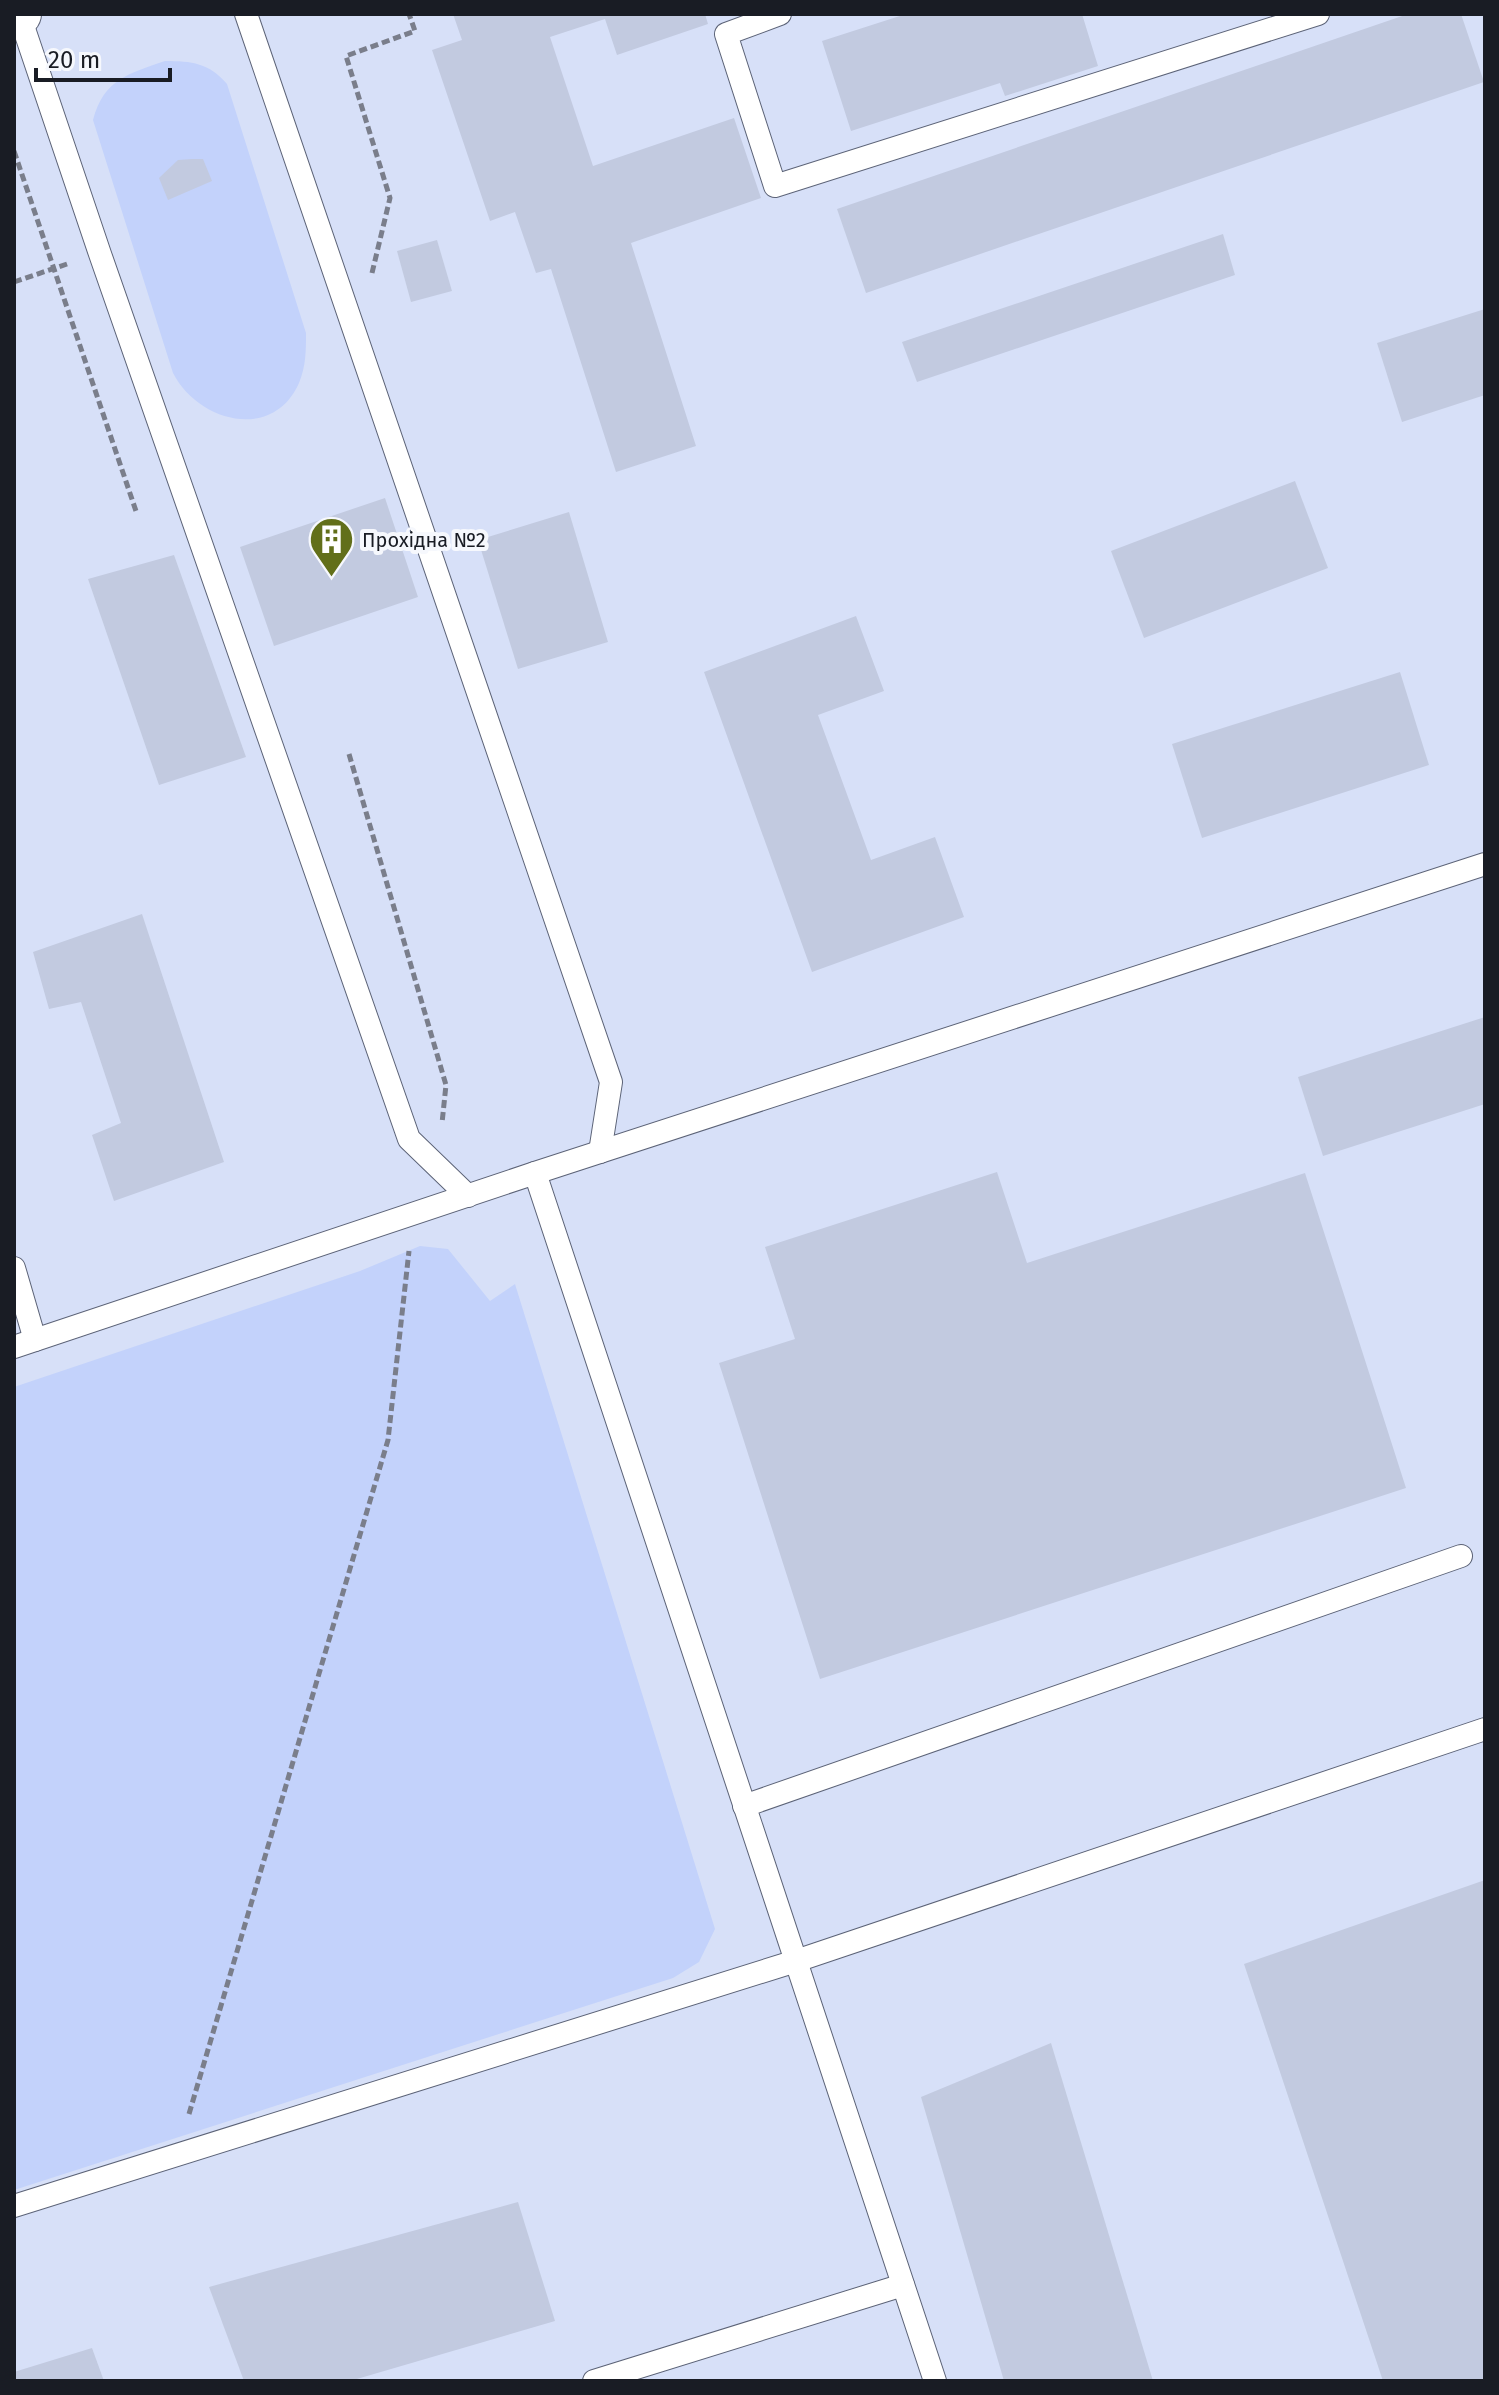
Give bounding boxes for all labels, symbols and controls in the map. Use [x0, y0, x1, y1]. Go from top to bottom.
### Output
scale bar [36, 32, 170, 82]
text: 20 m [48, 46, 100, 74]
building icon: Прохідна №2 [307, 516, 355, 579]
place label: Прохідна №2 [362, 528, 486, 552]

